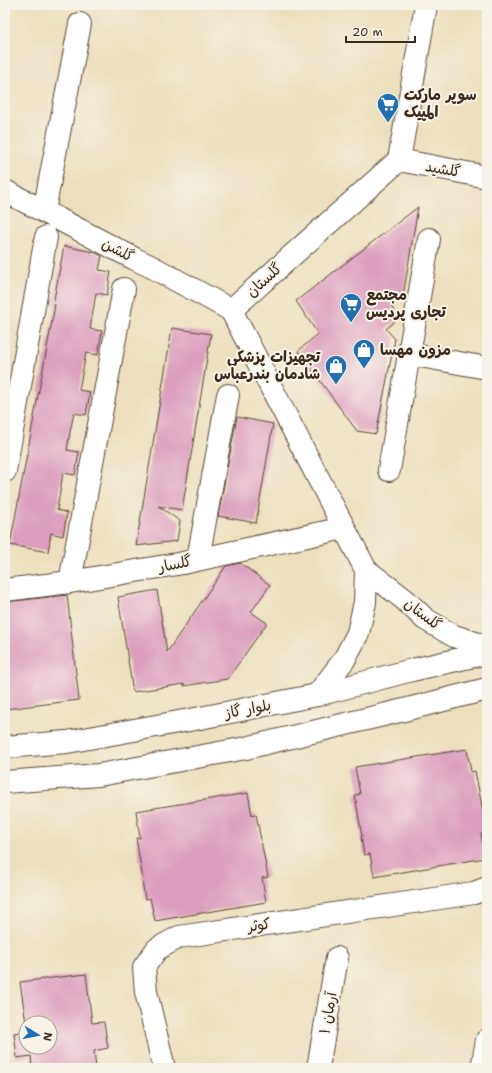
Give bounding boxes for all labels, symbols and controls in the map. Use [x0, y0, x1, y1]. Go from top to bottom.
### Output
scale bar [346, 18, 415, 44]
text: 20 m [352, 24, 383, 40]
place label: سوپر مارکت المپیک [404, 85, 477, 122]
supermarket icon: سوپر مارکت المپیک [375, 91, 401, 124]
street label: گلشید [424, 156, 462, 182]
street label: گلشن [99, 233, 137, 267]
street label: گلستان [242, 259, 286, 301]
place label: مجتمع تجاری پردیس [366, 285, 446, 322]
supermarket icon: مجتمع تجاری پردیس [338, 291, 364, 324]
shop icon: مزون مهسا [351, 337, 377, 370]
place label: مزون مهسا [380, 340, 451, 360]
place label: تجهیزات پزشکی شادمان بندرعباس [214, 347, 321, 384]
shop icon: تجهیزات پزشکی شادمان بندرعباس [323, 353, 349, 386]
street label: گلسار [156, 551, 193, 577]
street label: گلستان [400, 593, 446, 635]
street label: بلوار گاز [222, 695, 273, 723]
street label: کوثر [244, 913, 272, 937]
street label: آرمان ۱ [314, 989, 342, 1036]
north arrow [18, 1015, 58, 1055]
text: N [39, 1031, 55, 1043]

